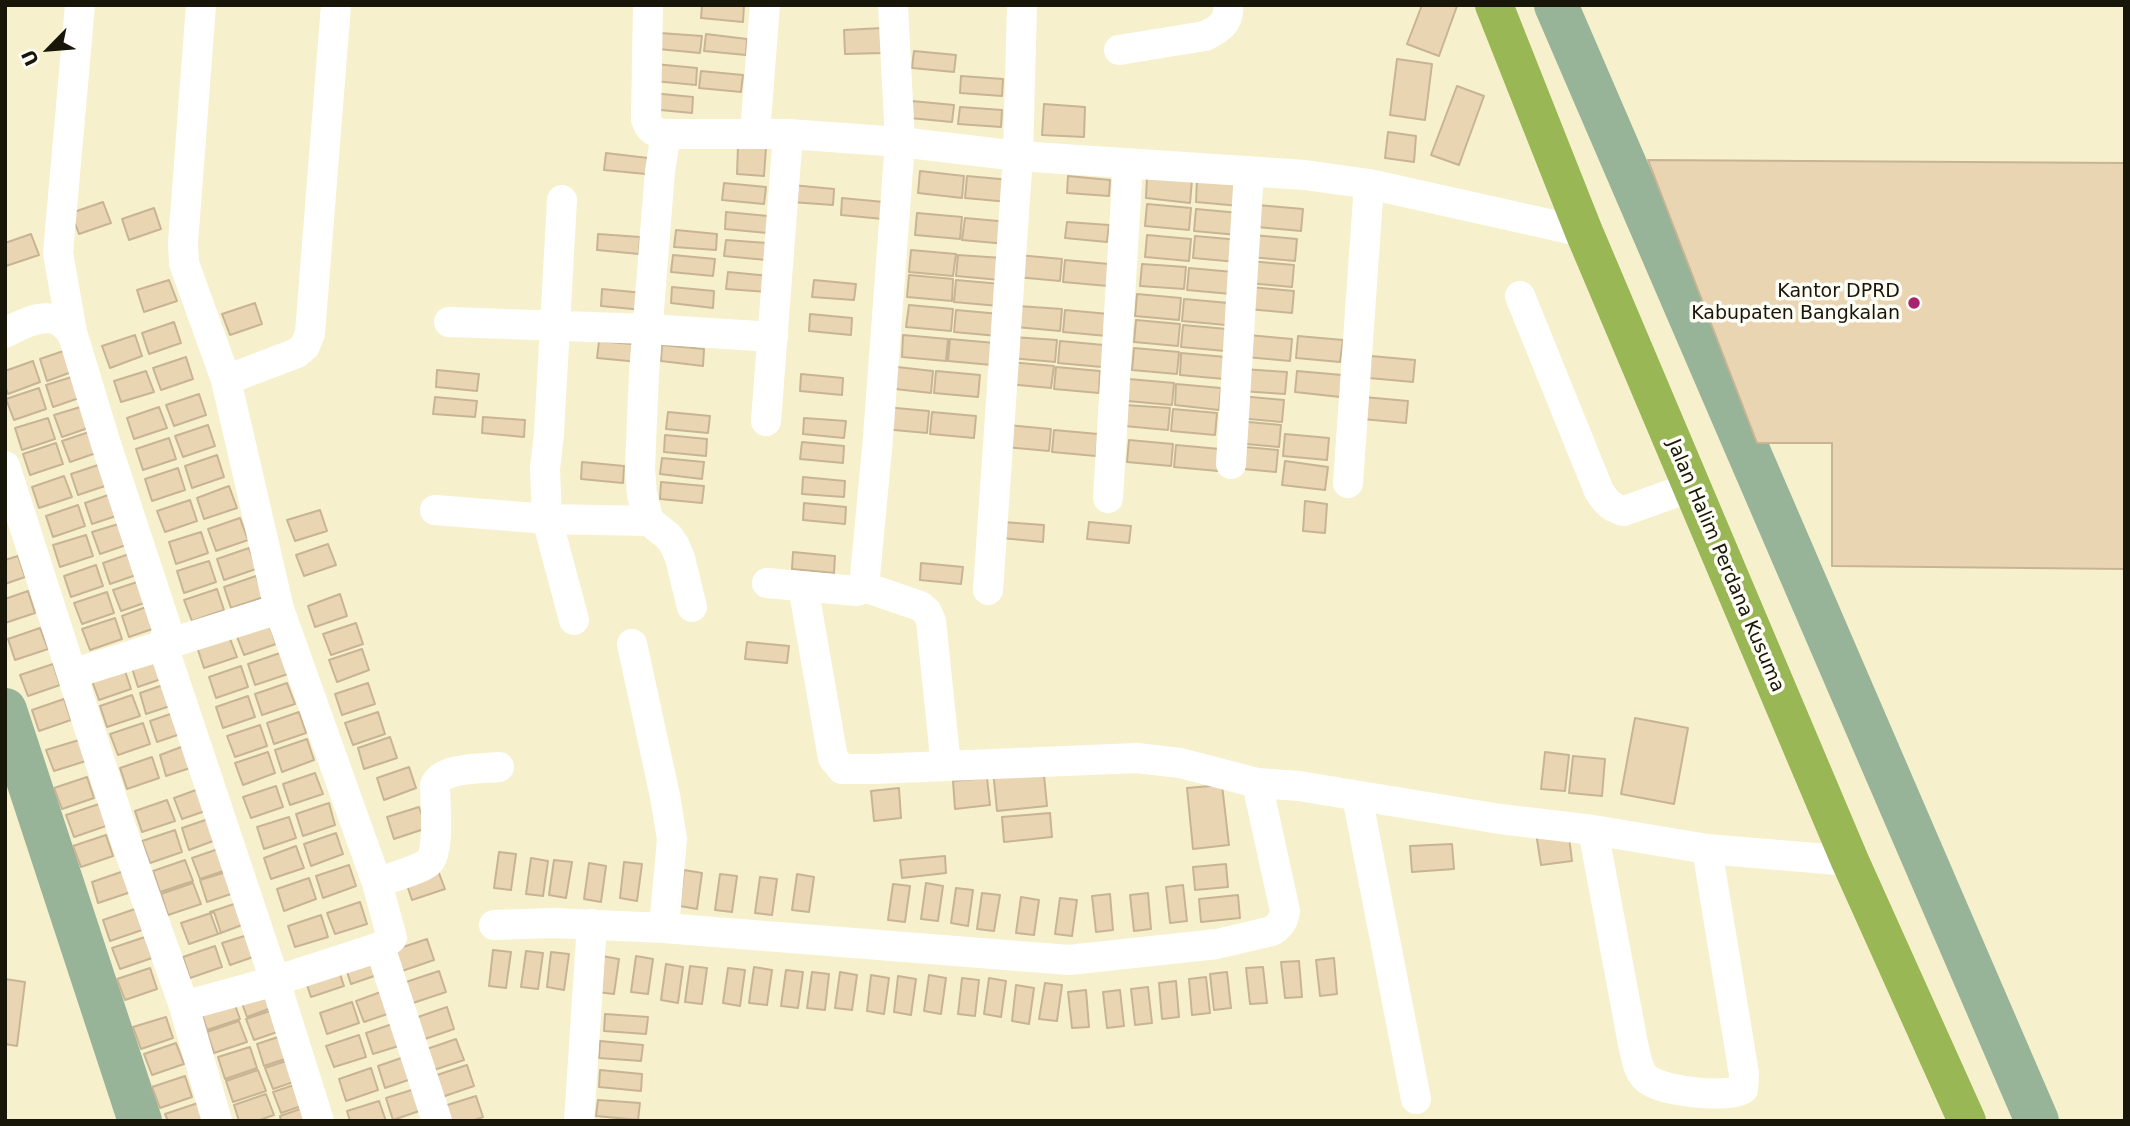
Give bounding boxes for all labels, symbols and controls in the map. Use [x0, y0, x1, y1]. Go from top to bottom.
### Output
north arrow [14, 14, 84, 84]
text: U [17, 46, 43, 70]
place label: Kantor DPRD Kabupaten Bangkalan [1691, 281, 1900, 325]
marker: Kantor DPRD Kabupaten Bangkalan [1906, 295, 1922, 311]
street label: Jalan Halim Perdana Kusuma [1661, 436, 1789, 696]

